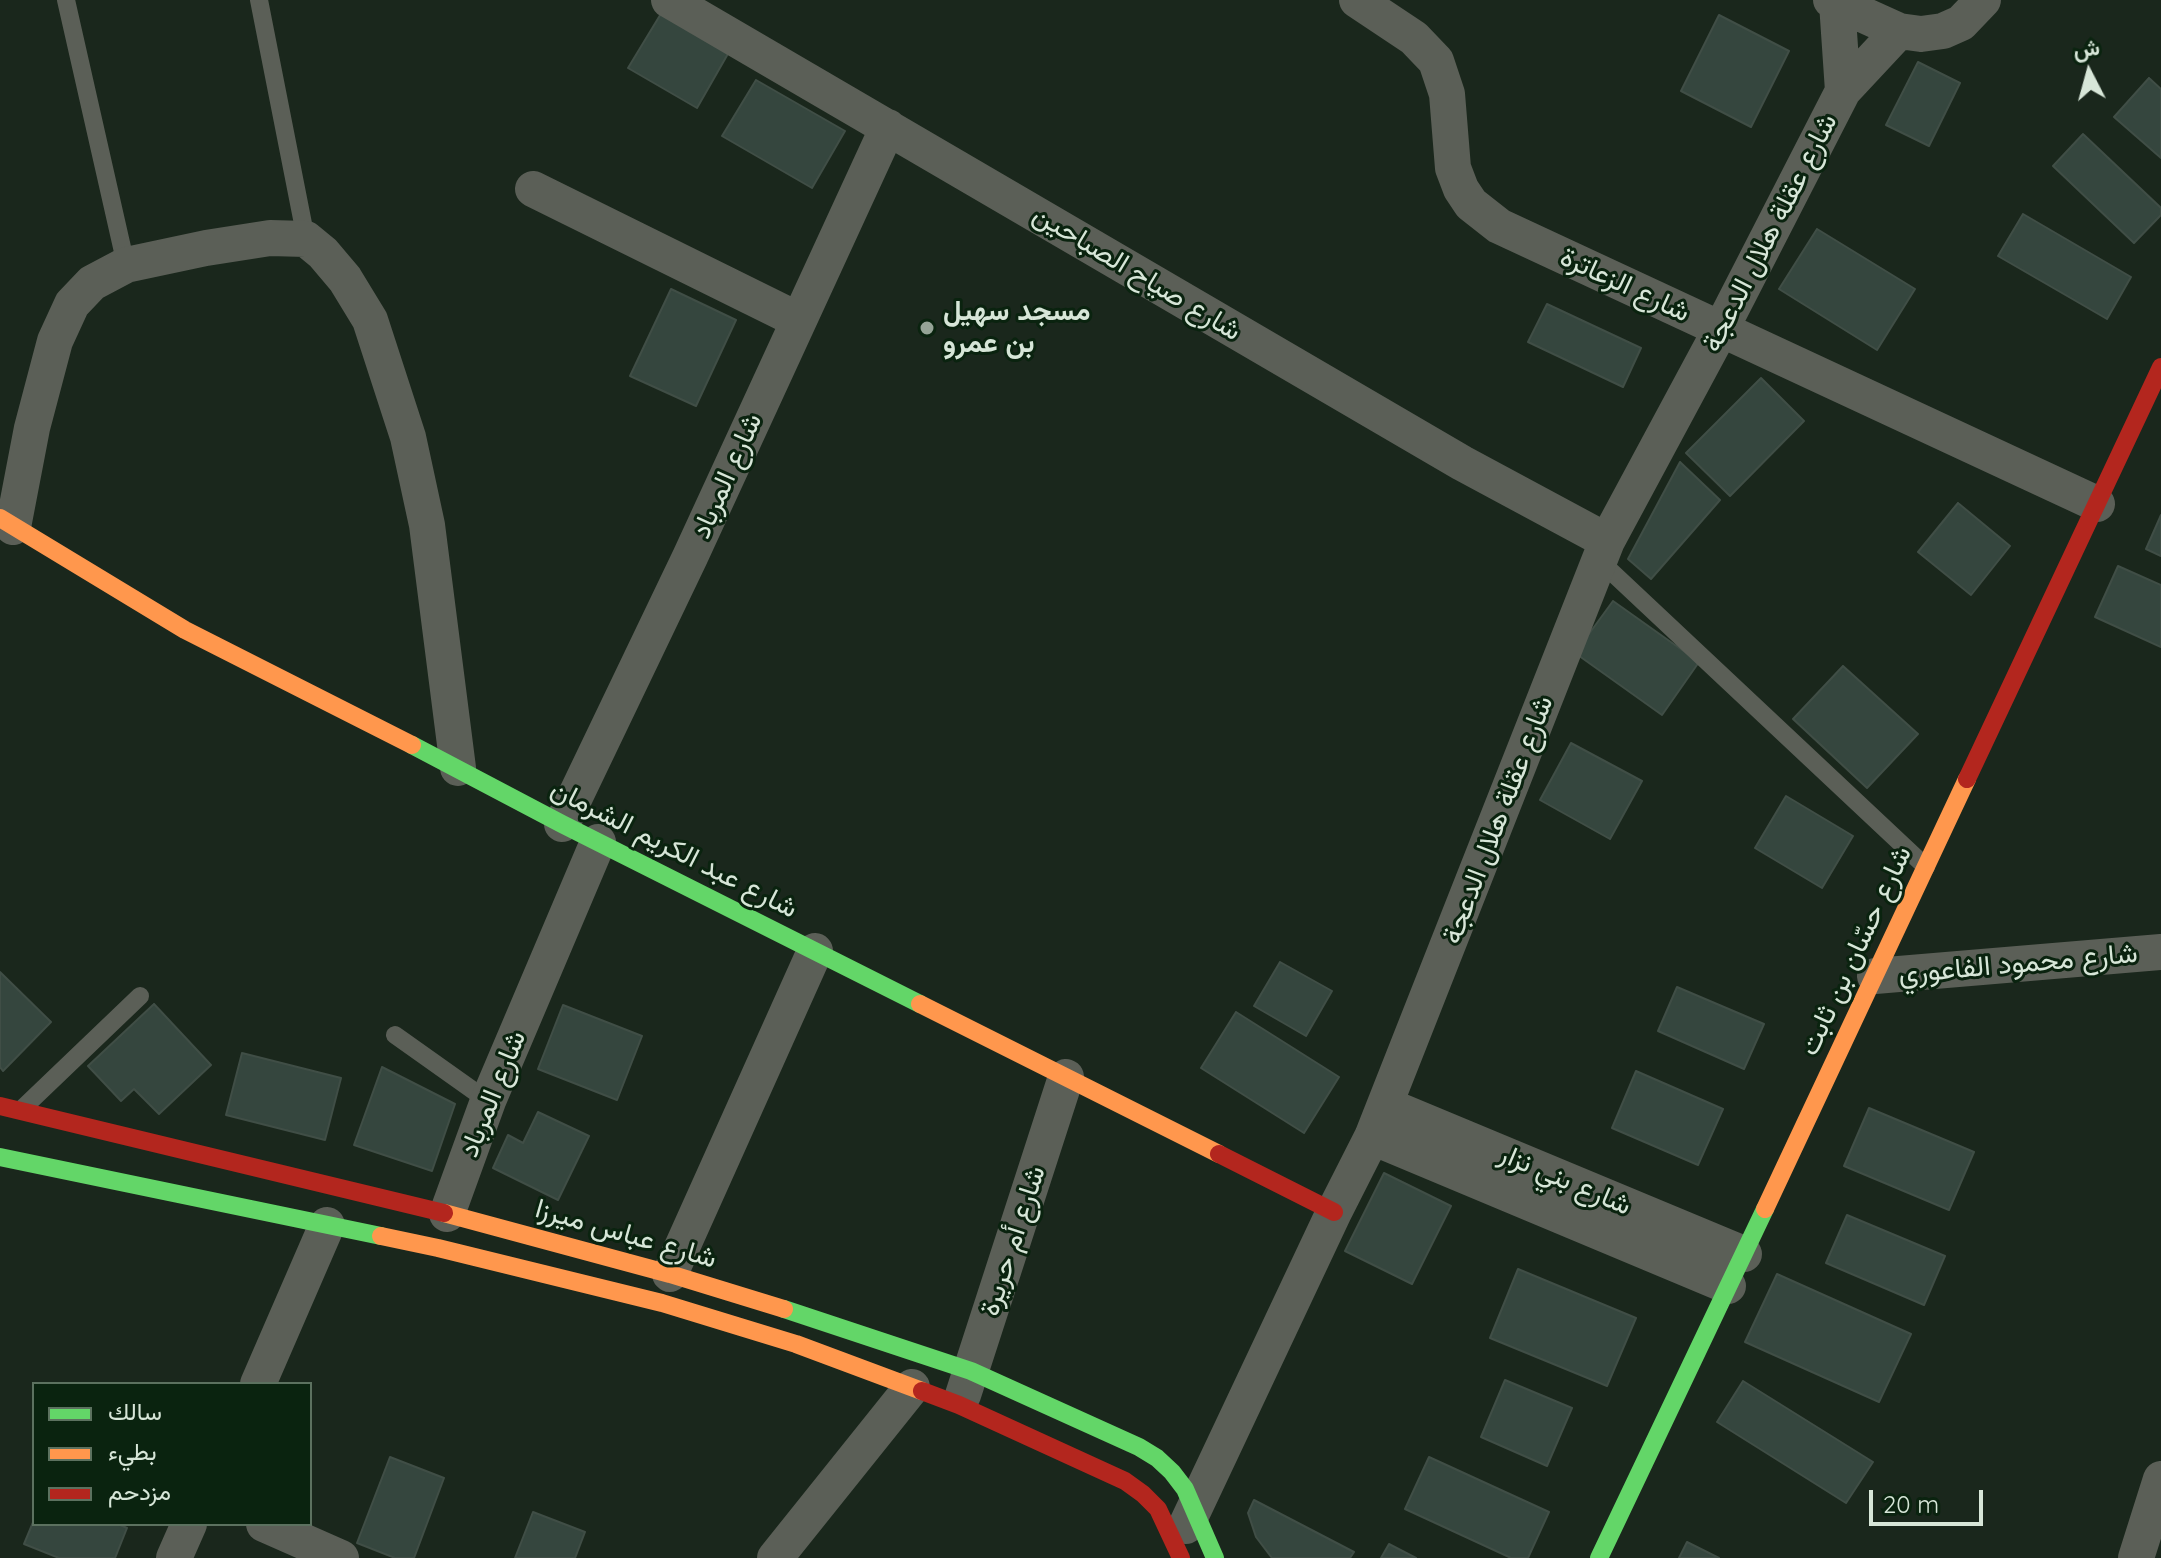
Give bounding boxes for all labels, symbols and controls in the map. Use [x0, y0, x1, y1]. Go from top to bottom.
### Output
north arrow [2049, 32, 2129, 112]
text: ش [2072, 33, 2101, 63]
street label: شارع عقلة هلال الدعجة [1695, 108, 1845, 358]
street label: شارع صياح الصباحين [1027, 198, 1247, 348]
street label: شارع الزعاترة [1555, 240, 1695, 330]
place label: مسجد سهيل بن عمرو [943, 295, 1090, 361]
marker: مسجد سهيل بن عمرو [918, 319, 936, 337]
street label: شارع المرباد [684, 408, 770, 544]
street label: شارع عقلة هلال الدعجة [1435, 691, 1561, 949]
street label: شارع عبد الكريم الشرمان [545, 772, 803, 926]
street label: شارع حسّان بن ثابت [1793, 841, 1919, 1061]
street label: شارع محمود الفاعوري [1897, 937, 2139, 991]
street label: شارع المرباد [452, 1026, 534, 1162]
street label: شارع بني نزار [1494, 1137, 1636, 1223]
street label: شارع أم حريرة [973, 1162, 1053, 1320]
street label: شارع عباس ميرزا [532, 1192, 720, 1276]
legend [32, 1382, 312, 1526]
text: سالك [108, 1396, 162, 1426]
text: بطيء [108, 1436, 157, 1466]
scale bar [1873, 1474, 1987, 1524]
text: مزدحم [108, 1476, 171, 1506]
text: 20 m [1883, 1489, 1939, 1519]

